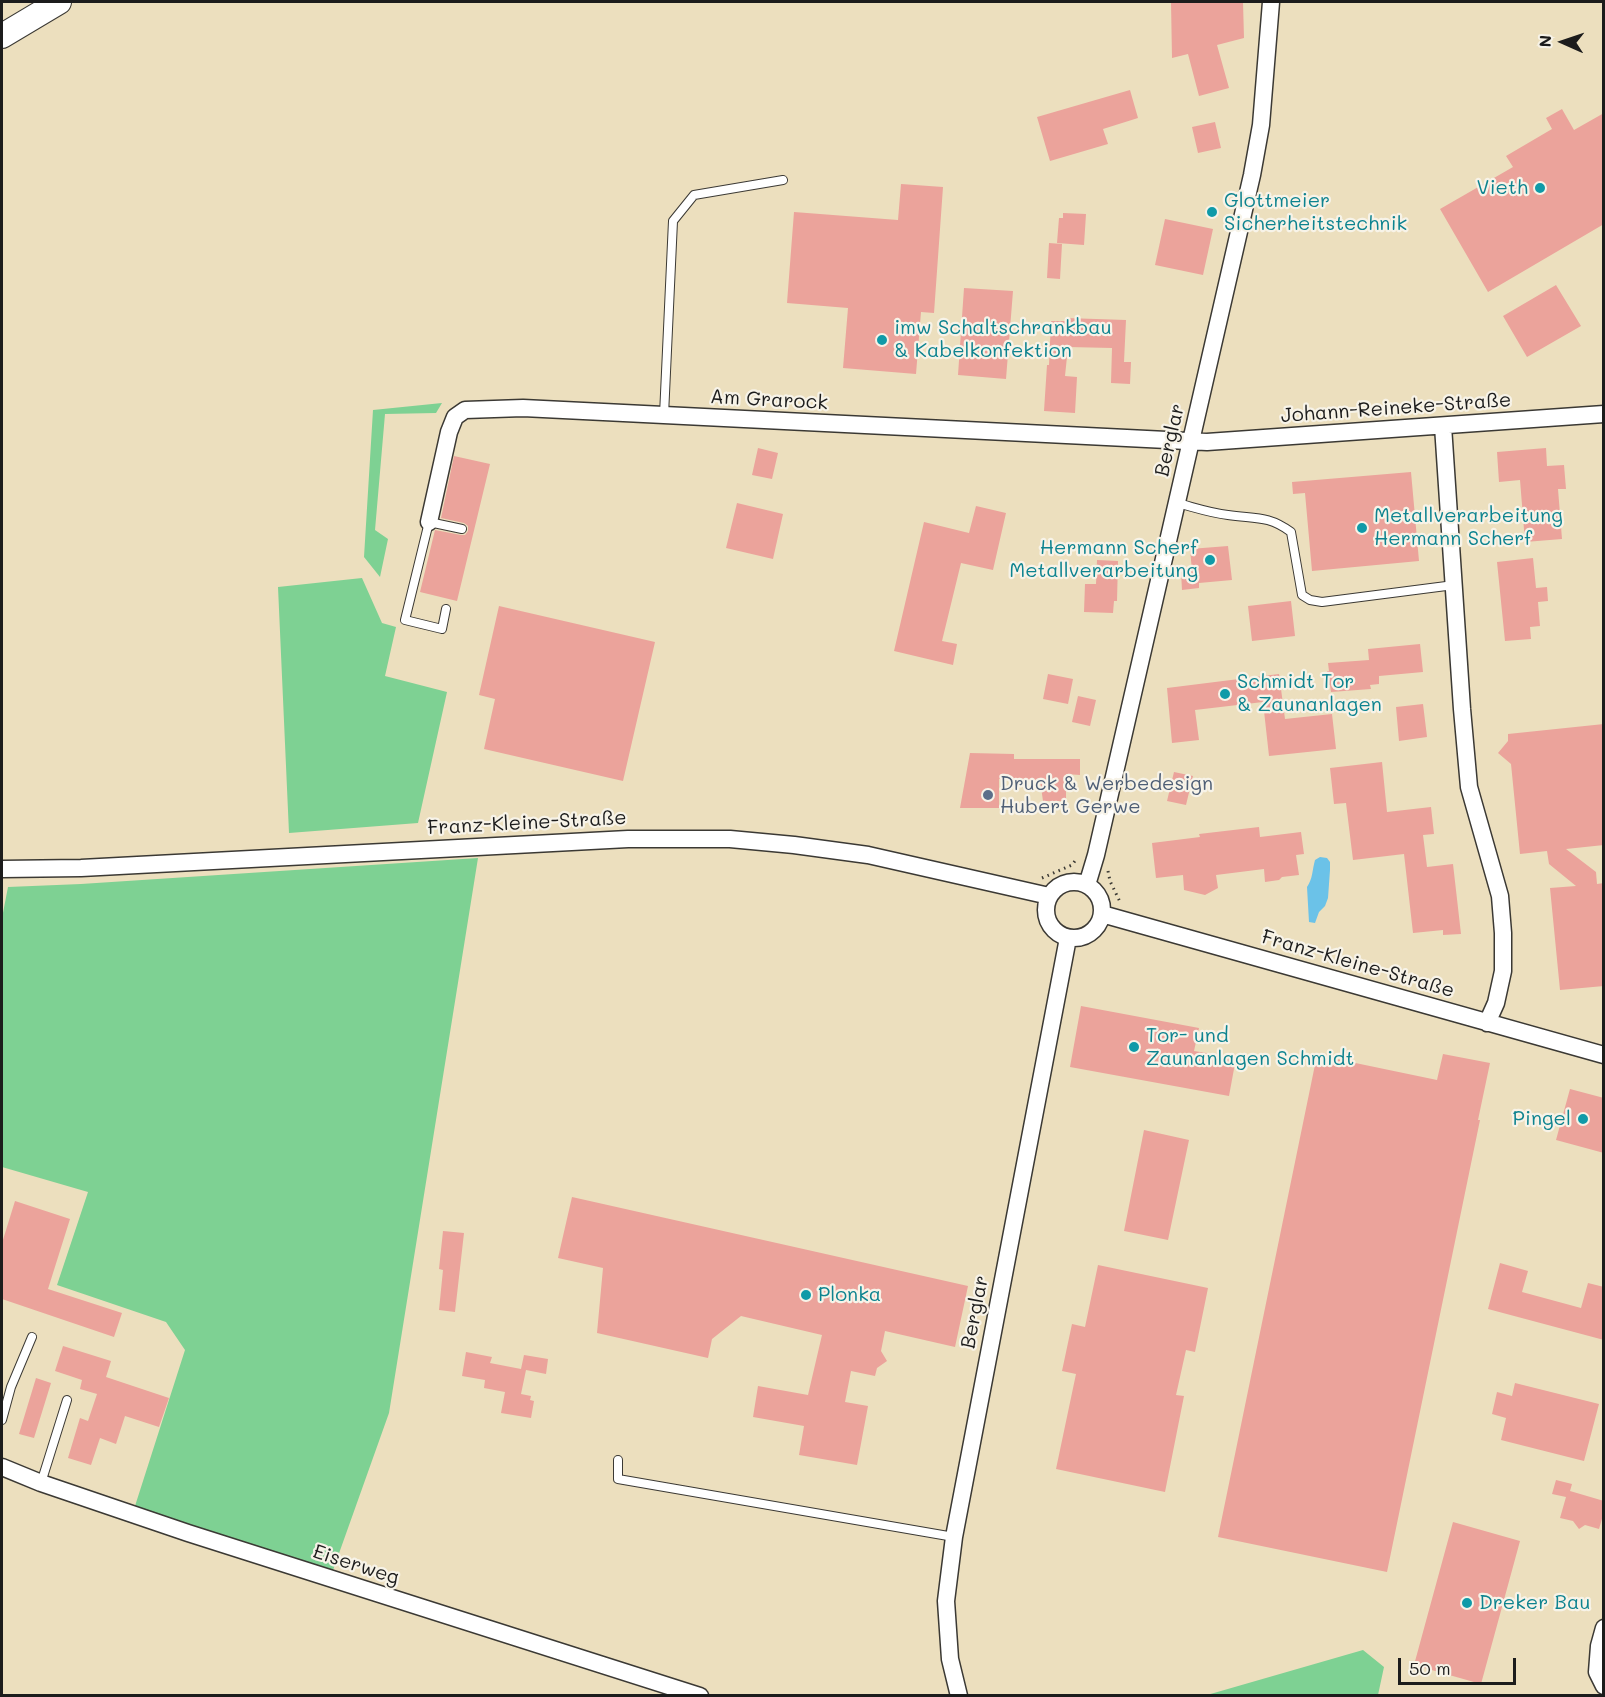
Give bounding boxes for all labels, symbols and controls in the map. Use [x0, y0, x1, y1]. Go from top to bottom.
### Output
north arrow [1533, 12, 1593, 72]
text: N [1534, 34, 1555, 48]
place label: Vieth [1477, 176, 1528, 200]
marker: Vieth [1533, 181, 1547, 195]
place label: Glottmeier Sicherheitstechnik [1224, 189, 1407, 236]
marker: Glottmeier Sicherheitstechnik [1205, 205, 1219, 219]
place label: imw Schaltschrankbau & Kabelkonfektion [894, 316, 1112, 363]
marker: imw Schaltschrankbau & Kabelkonfektion [875, 333, 889, 347]
street label: Am Grarock [710, 385, 828, 415]
street label: Johann-Reineke-Straße [1280, 388, 1512, 428]
street label: Berglar [1150, 401, 1190, 479]
place label: Metallverarbeitung Hermann Scherf [1374, 504, 1563, 551]
marker: Metallverarbeitung Hermann Scherf [1355, 521, 1369, 535]
place label: Hermann Scherf Metallverarbeitung [1009, 536, 1198, 583]
marker: Hermann Scherf Metallverarbeitung [1203, 553, 1217, 567]
place label: Schmidt Tor & Zaunanlagen [1237, 670, 1382, 717]
marker: Schmidt Tor & Zaunanlagen [1218, 687, 1232, 701]
place label: Druck & Werbedesign Hubert Gerwe [1000, 772, 1213, 819]
marker: Druck & Werbedesign Hubert Gerwe [981, 788, 995, 802]
street label: Franz-Kleine-Straße [427, 806, 627, 840]
street label: Franz-Kleine-Straße [1259, 925, 1457, 1003]
place label: Tor- und Zaunanlagen Schmidt [1146, 1024, 1354, 1071]
marker: Tor- und Zaunanlagen Schmidt [1127, 1040, 1141, 1054]
place label: Pingel [1513, 1107, 1571, 1131]
marker: Pingel [1576, 1112, 1590, 1126]
street label: Berglar [956, 1273, 994, 1351]
place label: Plonka [818, 1283, 881, 1307]
marker: Plonka [799, 1288, 813, 1302]
street label: Eiserweg [310, 1540, 402, 1590]
place label: Dreker Bau [1479, 1591, 1590, 1615]
marker: Dreker Bau [1460, 1596, 1474, 1610]
scale bar [1401, 1646, 1520, 1684]
text: 50 m [1409, 1656, 1451, 1680]

